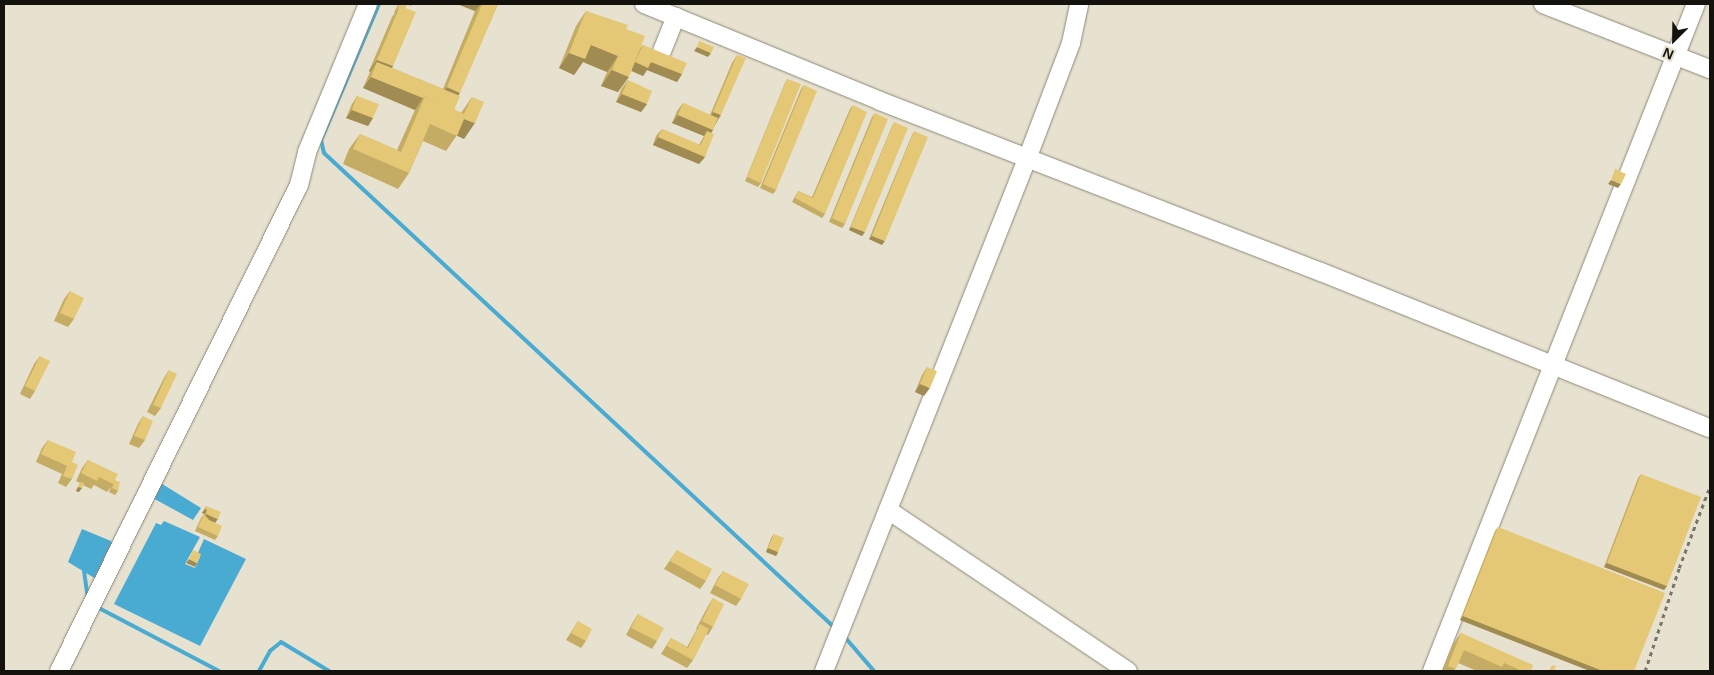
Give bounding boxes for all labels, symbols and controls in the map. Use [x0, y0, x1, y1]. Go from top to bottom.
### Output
north arrow [1649, 15, 1699, 65]
text: N [1660, 44, 1676, 63]

